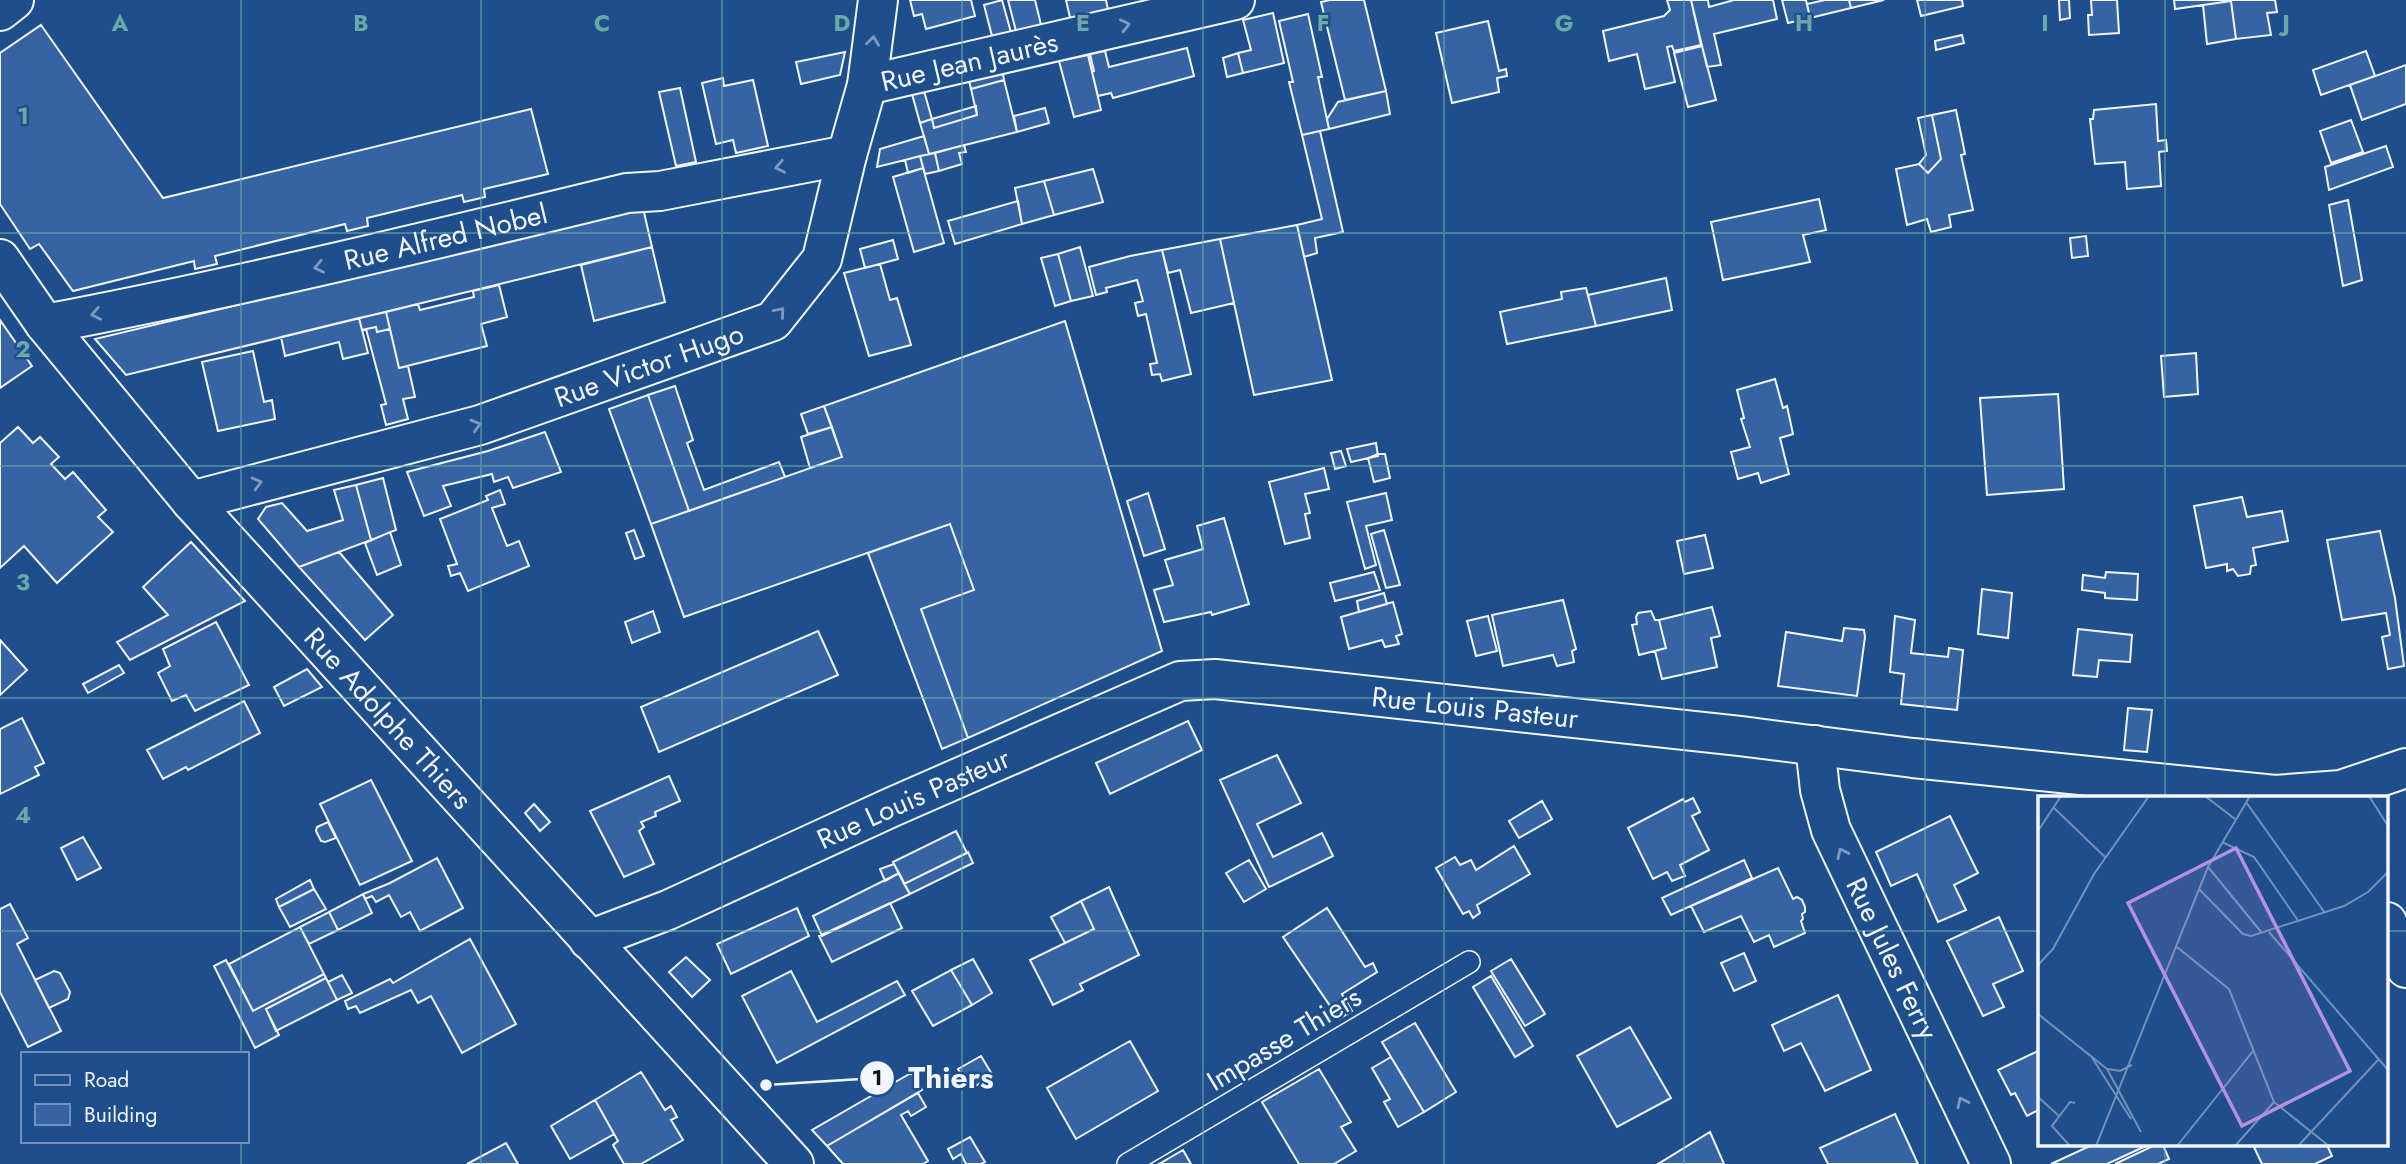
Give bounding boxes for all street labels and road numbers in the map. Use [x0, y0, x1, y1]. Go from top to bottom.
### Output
street label: Rue Jean Jaurès [877, 21, 1062, 102]
street label: Rue Alfred Nobel [340, 193, 552, 280]
street label: Rue Victor Hugo [548, 313, 749, 418]
street label: Rue Adolphe Thiers [295, 618, 482, 818]
street label: Rue Louis Pasteur [1370, 676, 1581, 739]
street label: Rue Louis Pasteur [810, 737, 1017, 859]
street label: Rue Jules Ferry [1836, 870, 1949, 1047]
street label: Impasse Thiers [1199, 977, 1369, 1101]

